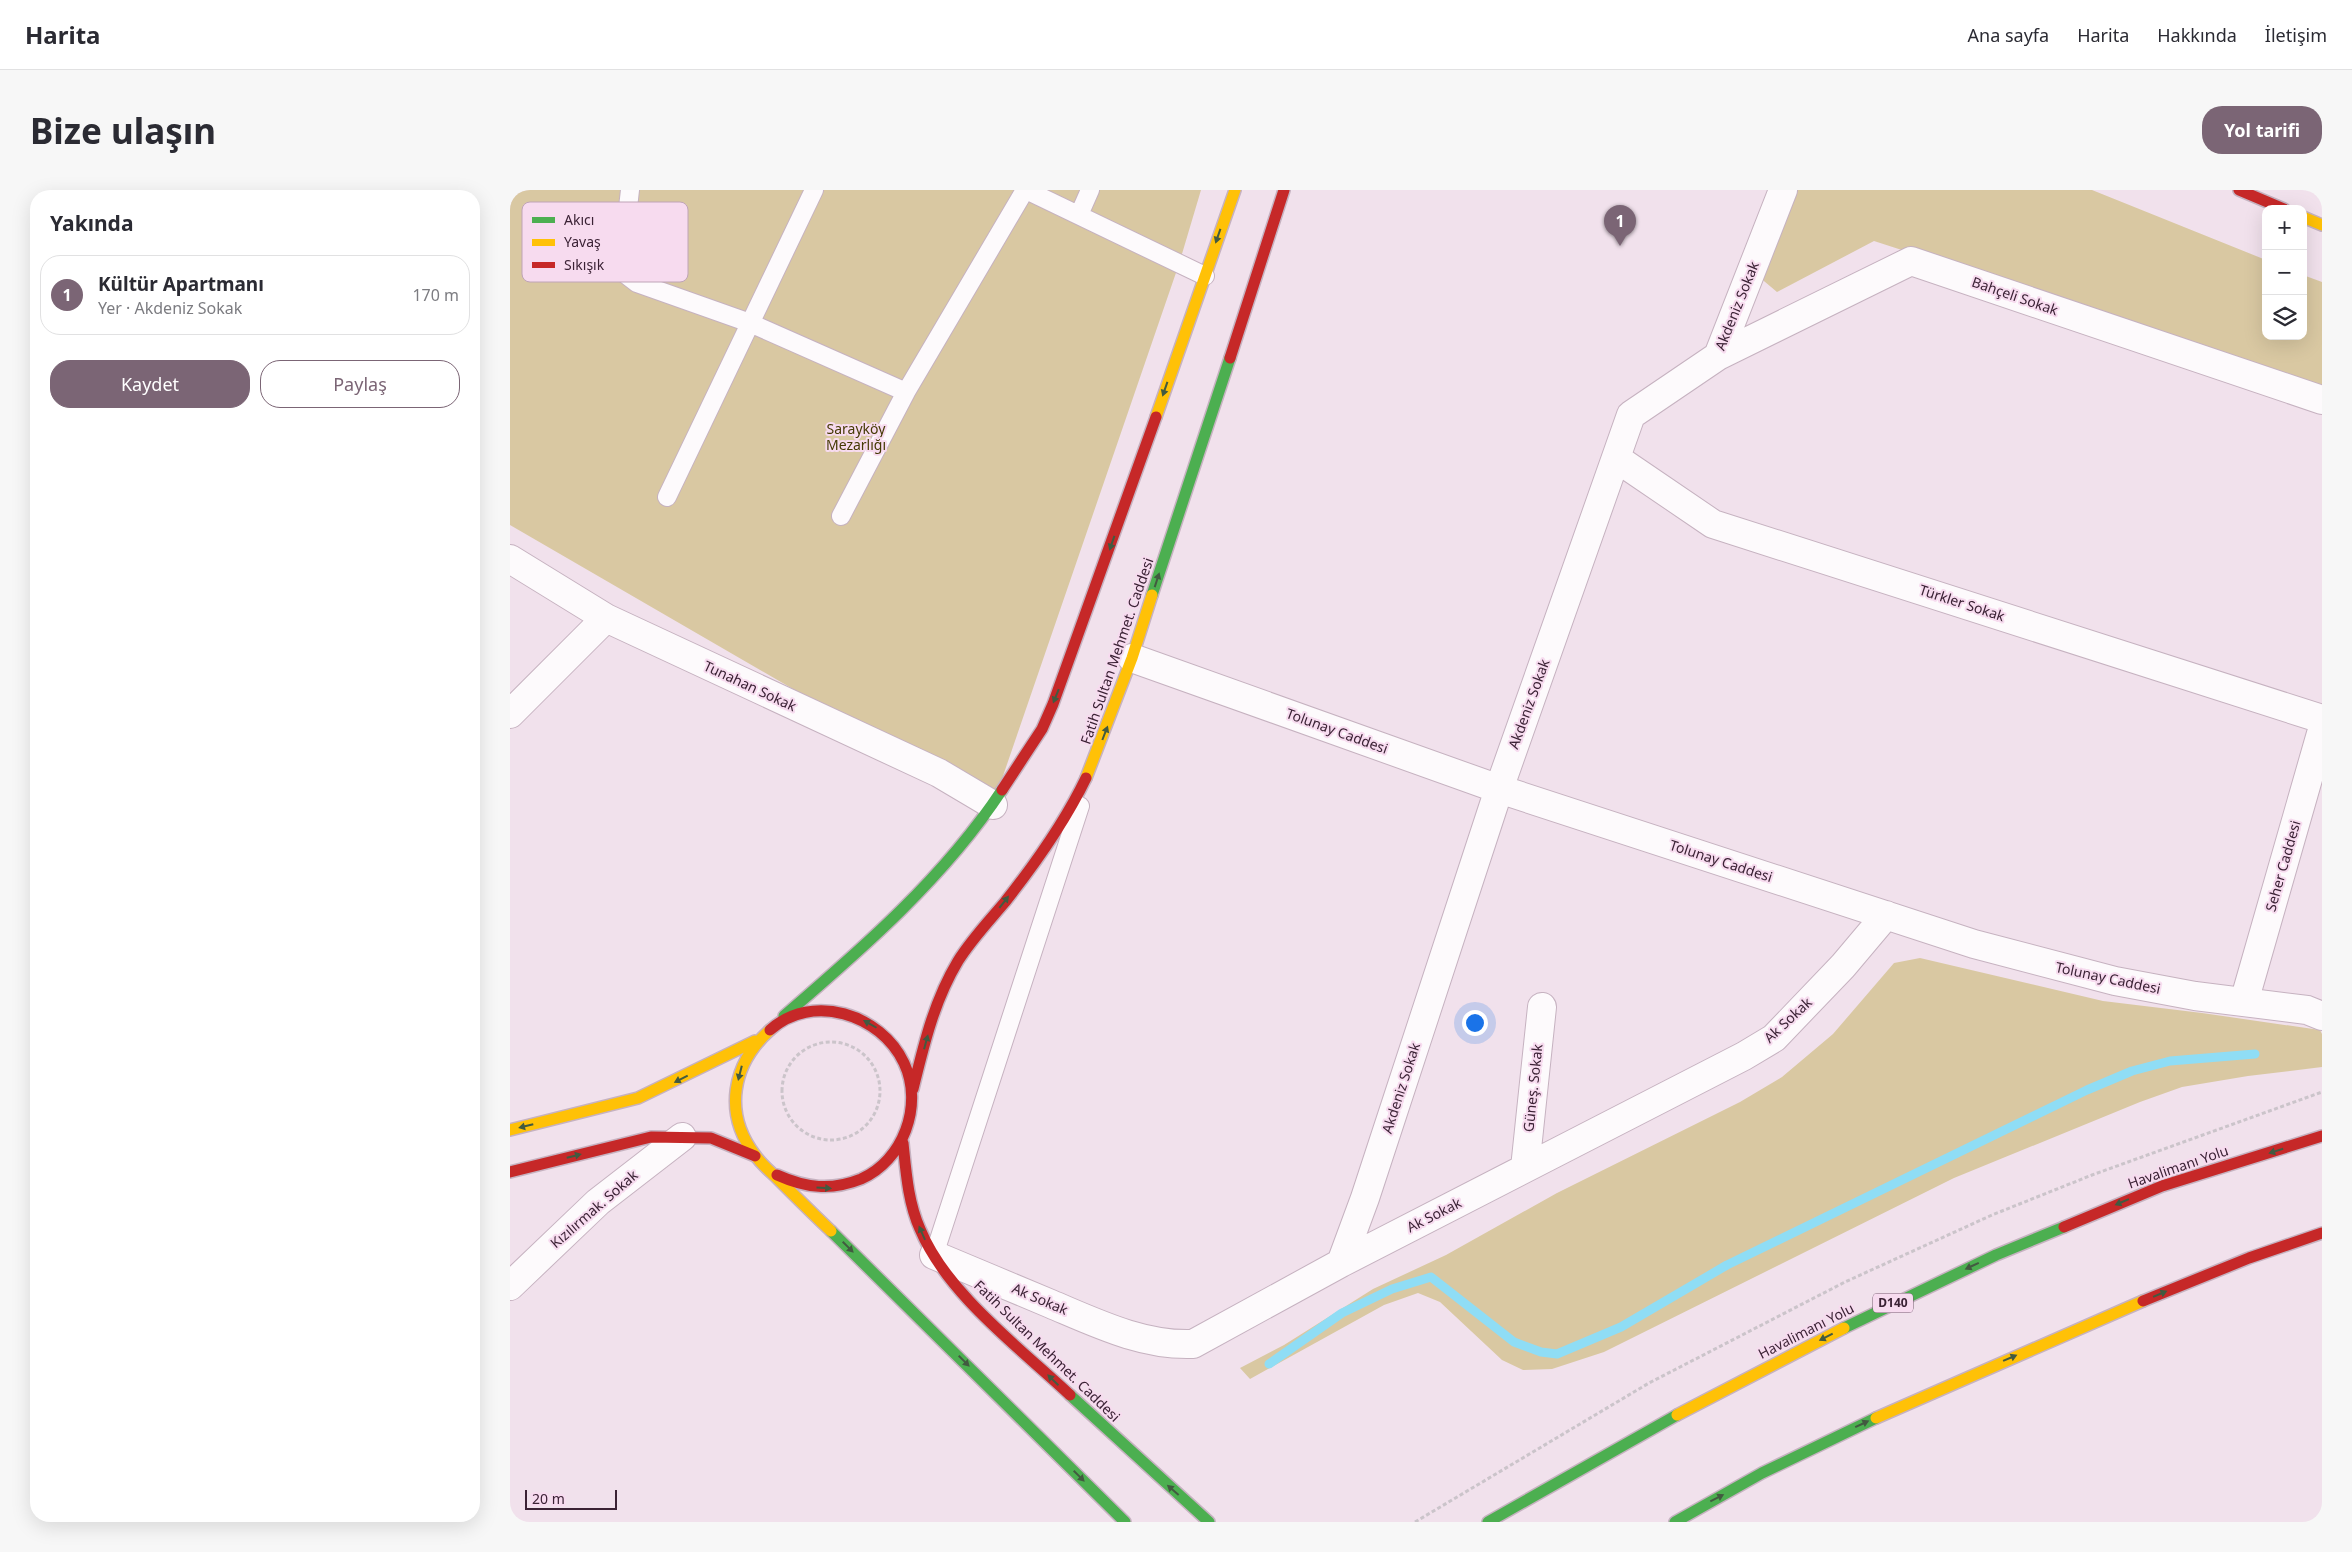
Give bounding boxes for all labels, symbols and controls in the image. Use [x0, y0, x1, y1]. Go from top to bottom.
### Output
text: Harita [25, 18, 100, 51]
text: Ana sayfa [1968, 23, 2049, 47]
text: Harita [2077, 23, 2129, 47]
text: Hakkında [2157, 23, 2237, 47]
text: İletişim [2265, 23, 2327, 47]
button: Yol tarifi [2202, 106, 2322, 154]
text: Bize ulaşın [30, 107, 216, 154]
legend [522, 202, 688, 282]
pin: 1 [1604, 205, 1636, 246]
map controls [2262, 205, 2307, 340]
button: + [2262, 205, 2307, 250]
text: Yakında [50, 209, 133, 237]
text: Akıcı [564, 210, 594, 229]
one-way arrow [1214, 229, 1222, 244]
text: Yavaş [564, 232, 601, 251]
button: − [2262, 250, 2307, 295]
text: Sıkışık [564, 255, 605, 274]
street label: Akdeniz Sokak [1710, 258, 1763, 353]
text: Kültür Apartmanı [98, 271, 264, 297]
street label: Bahçeli Sokak [1969, 272, 2061, 319]
text: 1 [62, 284, 72, 306]
text: 170 m [412, 284, 459, 306]
button: layers [2262, 295, 2307, 340]
text: Yer · Akdeniz Sokak [98, 297, 242, 319]
button: Kaydet [50, 360, 250, 408]
button: Paylaş [260, 360, 460, 408]
one-way arrow [1161, 382, 1168, 397]
park label: Sarayköy Mezarlığı [826, 419, 886, 454]
one-way arrow [1108, 536, 1116, 551]
street label: Fatih Sultan Mehmet. Caddesi [1076, 555, 1157, 747]
one-way arrow [1154, 572, 1162, 587]
street label: Türkler Sokak [1917, 580, 2008, 625]
street label: Tunahan Sokak [701, 656, 800, 716]
street label: Akdeniz Sokak [1503, 656, 1554, 751]
one-way arrow [1052, 689, 1060, 703]
street label: Tolunay Caddesi [1284, 703, 1391, 758]
one-way arrow [1102, 726, 1109, 741]
street label: Seher Caddesi [2260, 818, 2305, 914]
street label: Tolunay Caddesi [1667, 835, 1775, 886]
one-way arrow [999, 896, 1010, 909]
street label: Tolunay Caddesi [2054, 957, 2162, 998]
street label: Ak Sokak [1760, 992, 1816, 1047]
your location [1462, 1010, 1488, 1036]
one-way arrow [863, 1019, 877, 1028]
one-way arrow [922, 1034, 930, 1050]
street label: Akdeniz Sokak [1377, 1040, 1424, 1136]
street label: Güneş. Sokak [1518, 1042, 1547, 1133]
one-way arrow [735, 1066, 743, 1081]
one-way arrow [674, 1075, 688, 1083]
one-way arrow [518, 1122, 533, 1130]
street label: Havalimanı Yolu [2125, 1140, 2231, 1193]
one-way arrow [2268, 1147, 2283, 1155]
one-way arrow [567, 1152, 582, 1160]
street label: Kızılırmak. Sokak [546, 1165, 642, 1252]
one-way arrow [816, 1184, 832, 1192]
street label: Ak Sokak [1403, 1192, 1465, 1236]
one-way arrow [2115, 1199, 2129, 1207]
one-way arrow [918, 1226, 926, 1240]
one-way arrow [842, 1241, 854, 1253]
one-way arrow [1965, 1262, 1979, 1270]
street label: Fatih Sultan Mehmet. Caddesi [970, 1276, 1124, 1426]
street label: Ak Sokak [1009, 1278, 1072, 1319]
one-way arrow [2153, 1290, 2168, 1298]
road number: D140 [1873, 1294, 1913, 1312]
street label: Havalimanı Yolu [1755, 1298, 1857, 1363]
one-way arrow [1819, 1333, 1833, 1341]
one-way arrow [2003, 1354, 2018, 1362]
one-way arrow [958, 1355, 970, 1367]
one-way arrow [1048, 1374, 1060, 1386]
one-way arrow [1855, 1420, 1869, 1428]
one-way arrow [1073, 1470, 1085, 1482]
one-way arrow [1167, 1484, 1179, 1496]
scale bar [525, 1487, 618, 1510]
text: 20 m [532, 1489, 565, 1508]
one-way arrow [1710, 1494, 1724, 1502]

